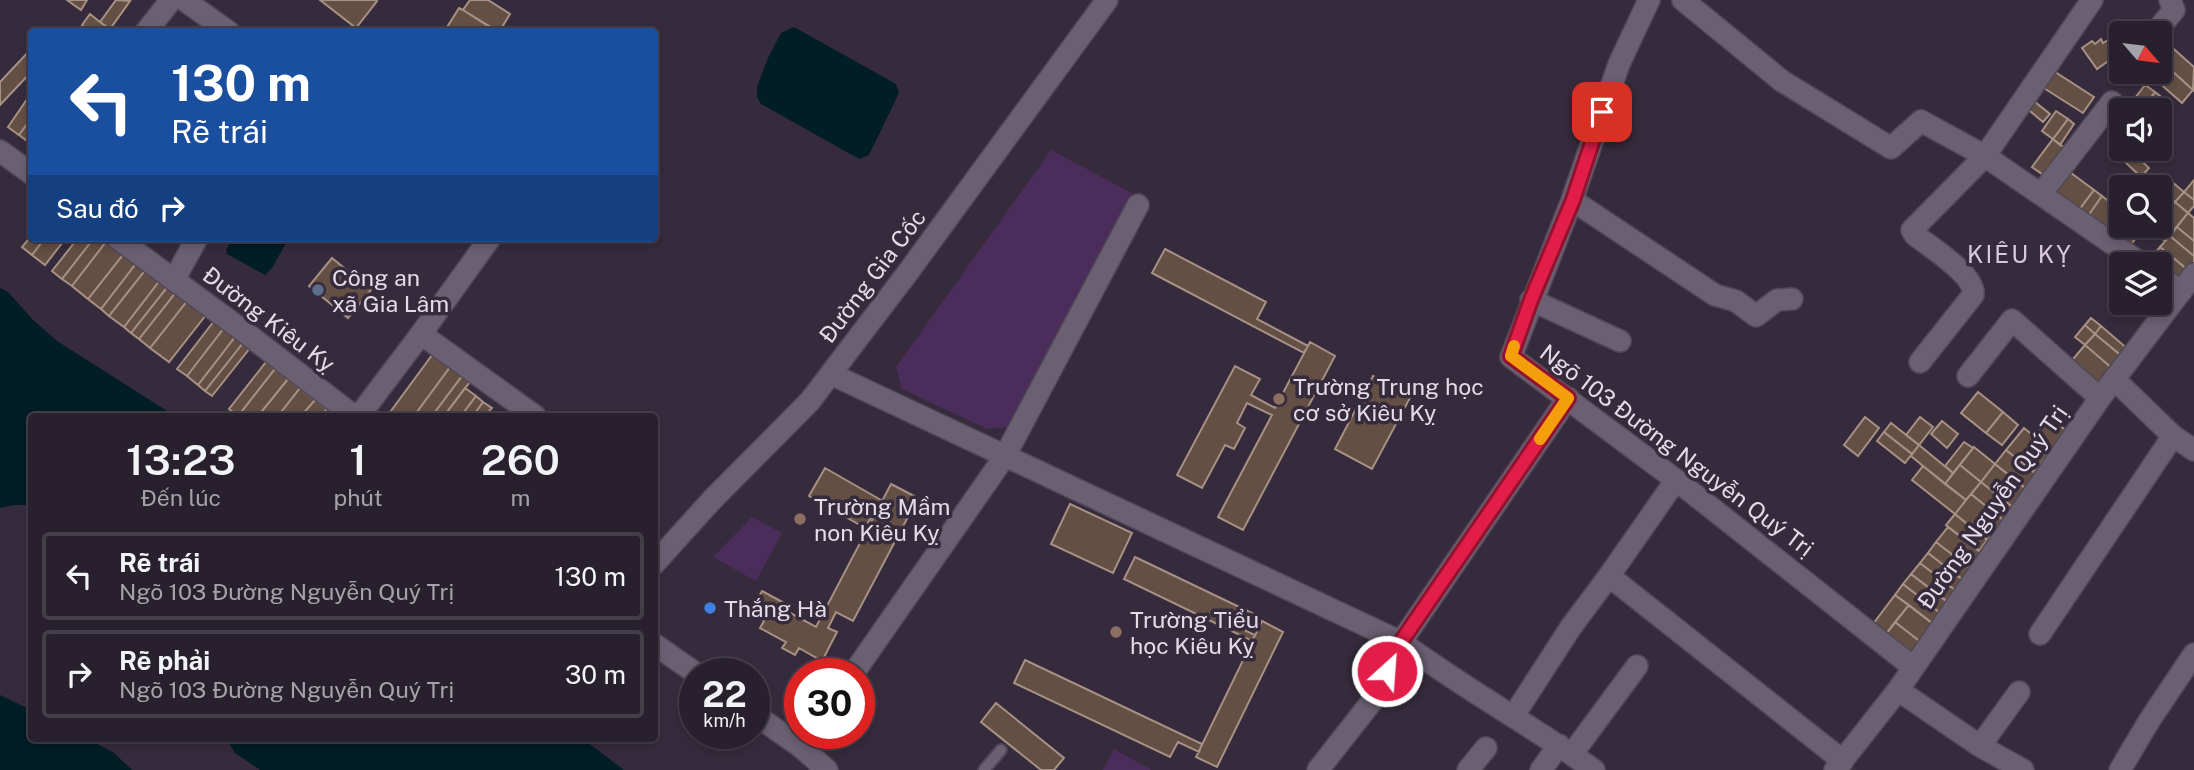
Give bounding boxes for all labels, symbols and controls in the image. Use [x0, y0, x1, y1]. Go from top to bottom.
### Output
north arrow [2109, 21, 2172, 84]
map controls [2109, 21, 2172, 315]
text: 130 m [171, 54, 311, 112]
icon: left [56, 56, 147, 147]
pin [1572, 82, 1632, 142]
icon: arrive [1583, 93, 1621, 131]
button: sound [2109, 98, 2172, 161]
text: Rẽ trái [171, 113, 268, 150]
button: search [2109, 175, 2172, 238]
icon: right [153, 189, 191, 227]
text: Sau đó [56, 193, 139, 224]
street label: Đường Gia Cốc [813, 204, 931, 348]
district label: KIÊU KỴ [1967, 240, 2073, 268]
button: layers [2109, 252, 2172, 315]
street label: Đường Kiêu Kỵ [198, 261, 340, 377]
place label: Công an xã Gia Lâm [332, 264, 449, 317]
marker: Công an xã Gia Lâm [310, 282, 326, 298]
street label: Ngõ 103 Đường Nguyễn Quý Trị [1535, 338, 1819, 562]
place label: Trường Trung học cơ sở Kiêu Kỵ [1293, 373, 1484, 426]
marker: Trường Trung học cơ sở Kiêu Kỵ [1271, 391, 1287, 407]
street label: Đường Nguyễn Quý Trị [1911, 400, 2073, 614]
text: 13:23 [126, 435, 235, 484]
text: 1 [349, 435, 367, 484]
text: 260 [481, 435, 560, 484]
text: Đến lúc [140, 484, 221, 511]
text: phút [333, 484, 383, 511]
text: m [510, 484, 530, 511]
place label: Trường Mầm non Kiêu Kỵ [814, 493, 950, 546]
marker: Trường Mầm non Kiêu Kỵ [792, 511, 808, 527]
text: Rẽ trái [119, 547, 200, 578]
icon: left [60, 557, 98, 595]
text: 130 m [554, 561, 626, 592]
text: Ngõ 103 Đường Nguyễn Quý Trị [119, 578, 454, 605]
place label: Thắng Hà [724, 595, 827, 622]
marker: Thắng Hà [702, 600, 718, 616]
place label: Trường Tiểu học Kiêu Kỵ [1130, 606, 1259, 659]
marker: Trường Tiểu học Kiêu Kỵ [1108, 624, 1124, 640]
position arrow [1350, 634, 1424, 708]
text: Rẽ phải [119, 645, 210, 676]
icon: right [60, 655, 98, 693]
speed limit sign: 30 [784, 658, 875, 749]
text: 30 m [565, 659, 626, 690]
text: 22 [702, 674, 747, 715]
text: Ngõ 103 Đường Nguyễn Quý Trị [119, 676, 454, 703]
text: km/h [703, 710, 746, 731]

